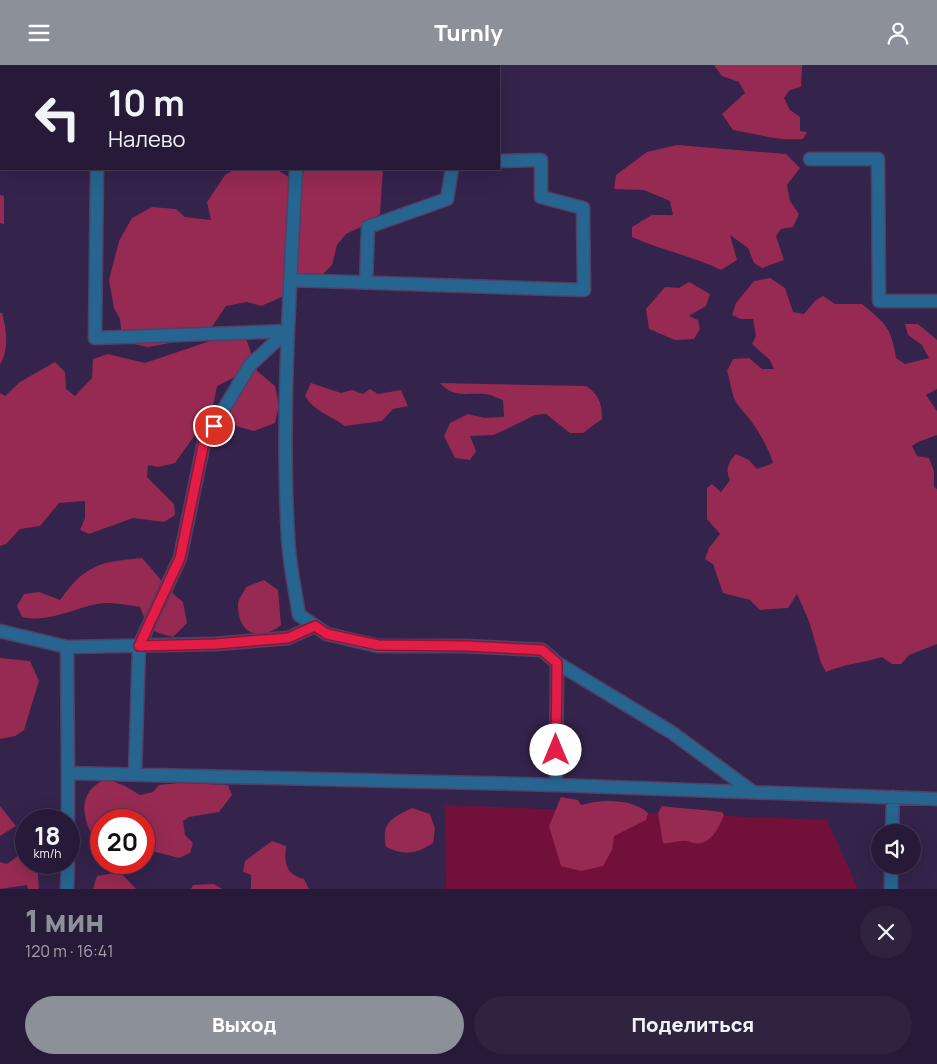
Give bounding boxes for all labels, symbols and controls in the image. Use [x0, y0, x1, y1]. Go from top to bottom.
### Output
text: Turnly [434, 18, 503, 48]
icon: menu [25, 19, 53, 47]
icon: person [884, 19, 912, 47]
text: 10 m [108, 79, 185, 127]
icon: left [25, 85, 90, 150]
text: Налево [108, 124, 186, 154]
pin [193, 405, 235, 447]
icon: arrive [200, 412, 228, 440]
position arrow [529, 723, 581, 775]
speed limit sign: 20 [90, 809, 155, 874]
text: 18 [34, 818, 61, 853]
map controls [871, 824, 921, 874]
button: sound [871, 824, 921, 874]
text: km/h [34, 845, 61, 862]
text: 1 мин [25, 900, 104, 941]
button: close [860, 906, 912, 958]
text: 120 m · 16:41 [25, 940, 114, 962]
button: Выход [25, 996, 464, 1054]
button: Поделиться [474, 996, 912, 1054]

